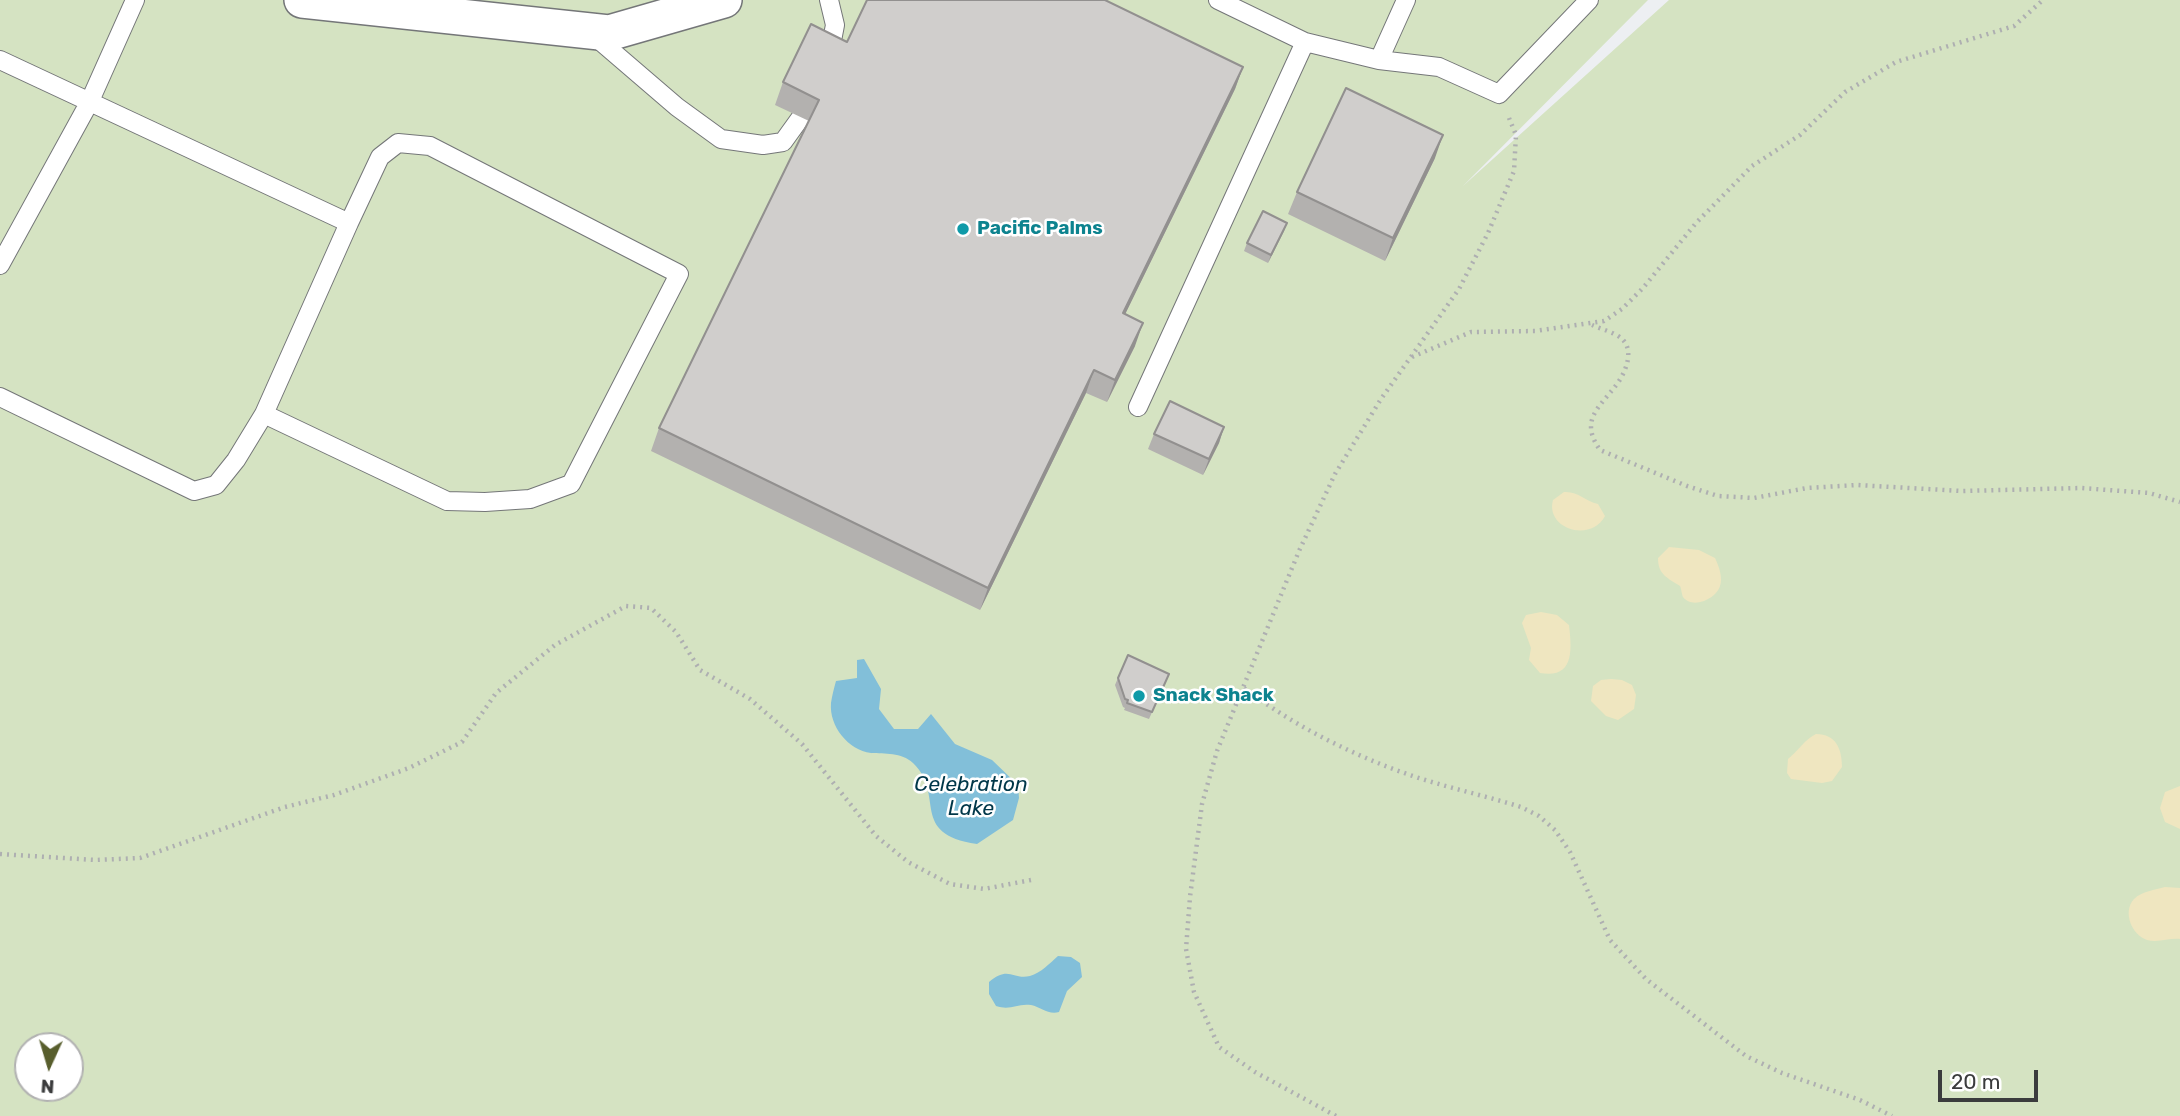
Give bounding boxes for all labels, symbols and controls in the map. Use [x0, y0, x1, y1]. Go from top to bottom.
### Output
place label: Pacific Palms [977, 218, 1103, 240]
marker: Pacific Palms [955, 221, 971, 237]
place label: Snack Shack [1153, 685, 1274, 707]
marker: Snack Shack [1131, 688, 1147, 704]
water label: Celebration Lake [914, 772, 1028, 822]
north arrow [14, 1032, 84, 1102]
scale bar [1942, 1056, 2042, 1100]
text: 20 m [1951, 1069, 2000, 1094]
text: N [40, 1075, 55, 1098]

